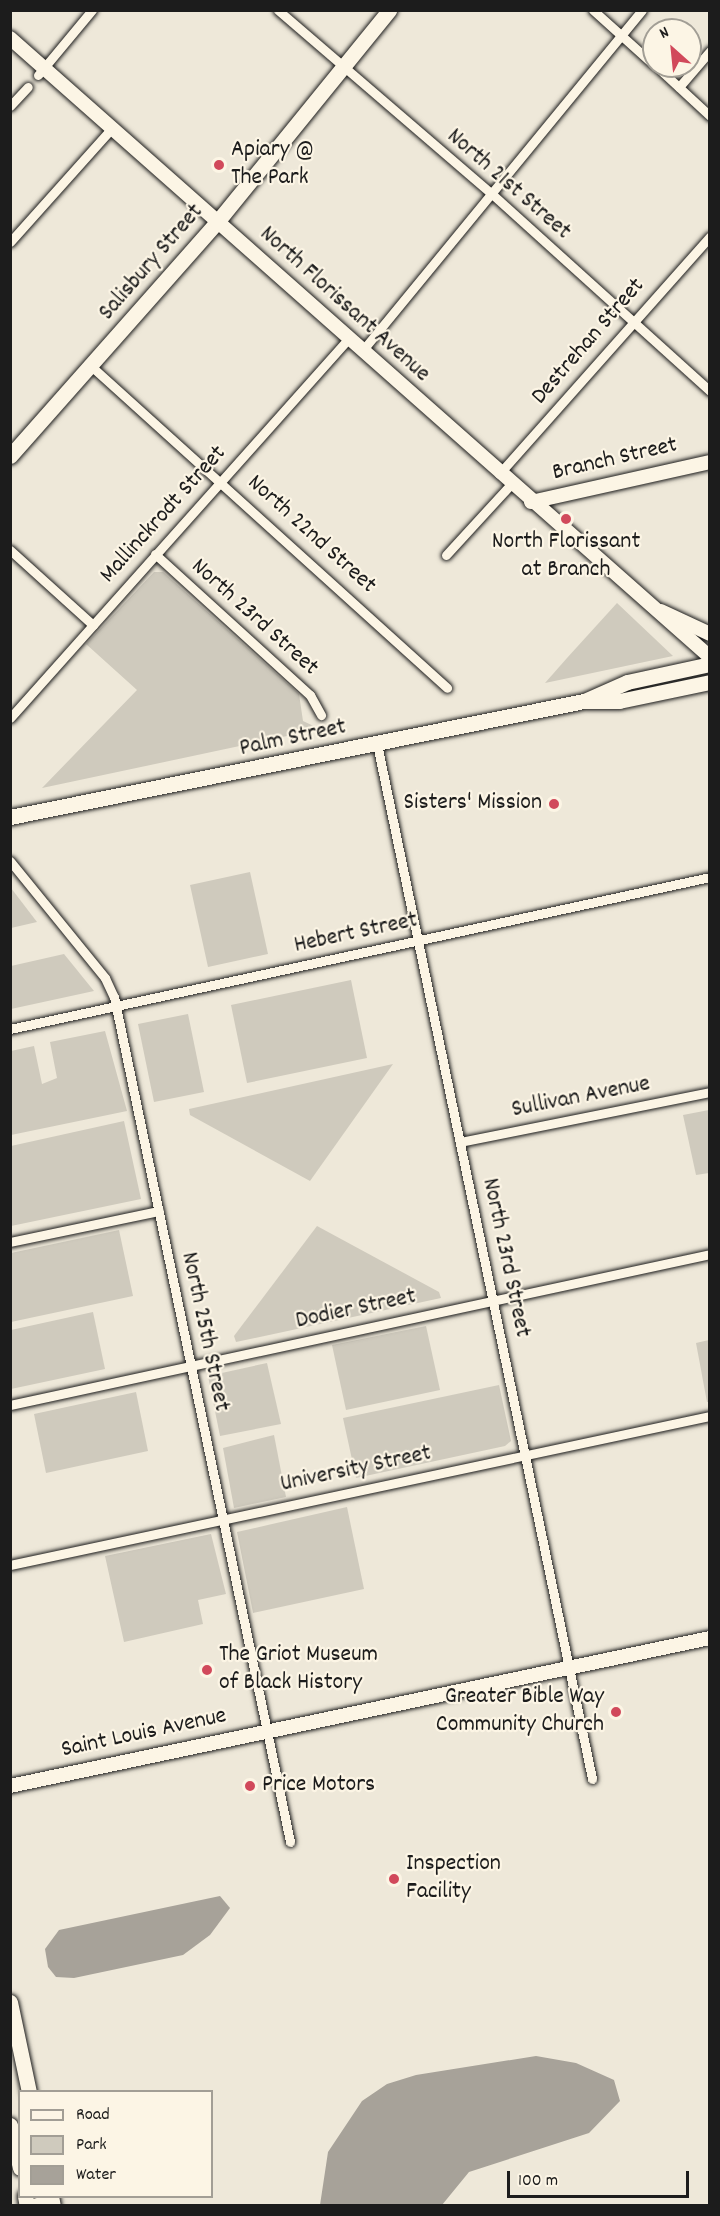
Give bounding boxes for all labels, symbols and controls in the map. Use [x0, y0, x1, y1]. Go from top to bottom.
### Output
north arrow [642, 18, 702, 78]
text: N [656, 21, 673, 45]
street label: North 21st Street [440, 123, 576, 247]
place label: Apiary @ The Park [231, 137, 314, 193]
marker: Apiary @ The Park [212, 158, 226, 172]
street label: Salisbury Street [93, 199, 211, 327]
street label: North Florissant Avenue [253, 221, 435, 389]
street label: Destrehan Street [526, 273, 652, 411]
street label: Branch Street [550, 432, 680, 488]
street label: Mallinckrodt Street [95, 440, 233, 590]
street label: North 22nd Street [240, 469, 382, 601]
marker: North Florissant at Branch [559, 512, 573, 526]
place label: North Florissant at Branch [492, 529, 640, 585]
street label: North 23rd Street [184, 553, 324, 683]
street label: Palm Street [237, 714, 349, 764]
place label: Sisters' Mission [403, 790, 542, 818]
marker: Sisters' Mission [547, 797, 561, 811]
street label: Hebert Street [292, 907, 420, 961]
street label: Sullivan Avenue [509, 1070, 653, 1126]
street label: North 23rd Street [474, 1176, 536, 1340]
street label: North 25th Street [173, 1250, 235, 1414]
street label: Dodier Street [293, 1283, 419, 1337]
street label: University Street [278, 1440, 434, 1500]
place label: The Griot Museum of Black History [219, 1642, 378, 1698]
marker: The Griot Museum of Black History [200, 1663, 214, 1677]
place label: Greater Bible Way Community Church [436, 1684, 604, 1740]
street label: Saint Louis Avenue [59, 1702, 229, 1766]
marker: Greater Bible Way Community Church [609, 1705, 623, 1719]
place label: Price Motors [262, 1772, 375, 1800]
marker: Price Motors [243, 1779, 257, 1793]
place label: Inspection Facility [406, 1851, 501, 1907]
marker: Inspection Facility [387, 1872, 401, 1886]
legend [18, 2090, 213, 2198]
text: Road [76, 2103, 110, 2128]
text: Park [76, 2133, 107, 2158]
scale bar [510, 2159, 692, 2197]
text: Water [76, 2163, 116, 2188]
text: 100 m [518, 2169, 558, 2194]

